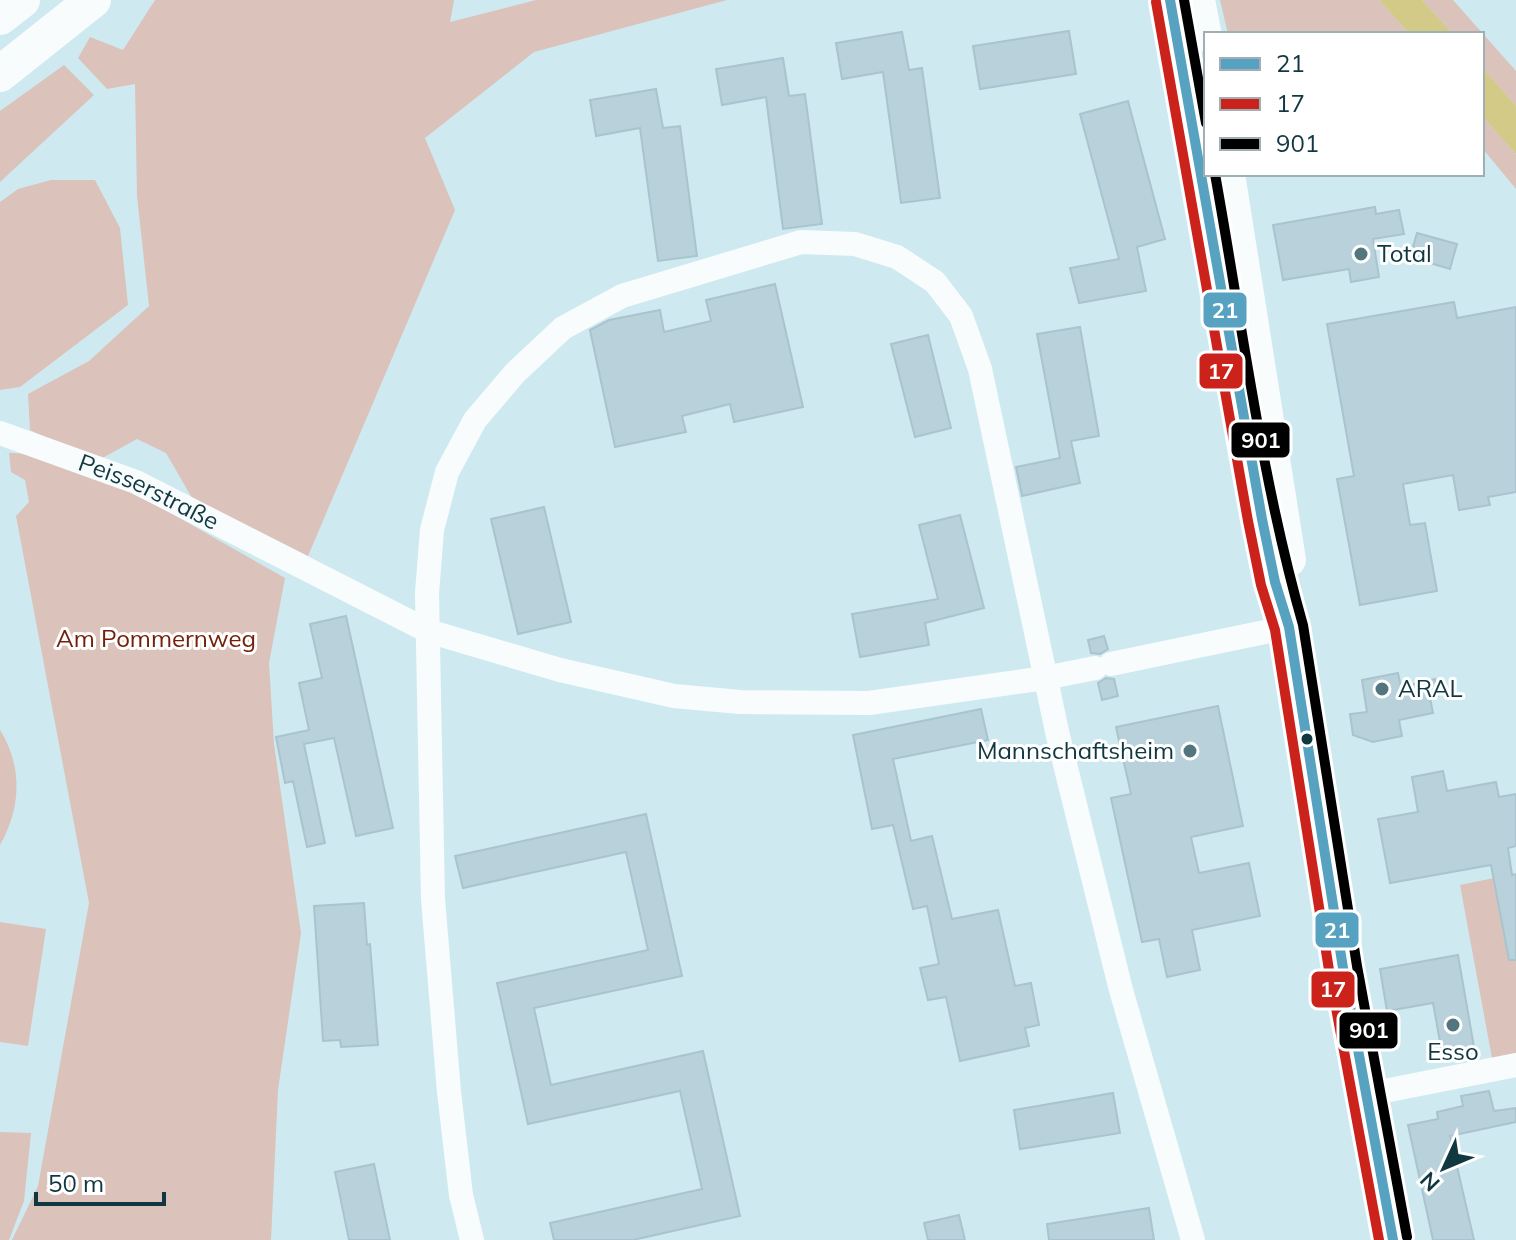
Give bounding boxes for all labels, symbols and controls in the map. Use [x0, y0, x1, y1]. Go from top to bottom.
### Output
legend [1204, 32, 1484, 176]
text: 21 [1276, 48, 1305, 78]
text: 17 [1276, 88, 1305, 118]
text: 901 [1276, 128, 1319, 158]
place label: Total [1377, 238, 1432, 268]
marker: Total [1352, 245, 1370, 263]
line badge: 21 [1202, 291, 1248, 329]
text: 21 [1212, 296, 1238, 324]
line badge: 17 [1198, 352, 1244, 390]
text: 17 [1208, 357, 1234, 385]
line badge: 901 [1230, 421, 1291, 459]
text: 901 [1241, 426, 1281, 454]
street label: Peisserstraße [75, 447, 224, 536]
park label: Am Pommernweg [56, 623, 256, 653]
place label: ARAL [1398, 673, 1463, 703]
marker: ARAL [1373, 680, 1391, 698]
unlabelled marker [1299, 731, 1315, 747]
place label: Mannschaftsheim [977, 735, 1174, 765]
marker: Mannschaftsheim [1181, 742, 1199, 760]
line badge: 21 [1314, 911, 1360, 949]
text: 21 [1324, 916, 1350, 944]
line badge: 17 [1310, 970, 1356, 1009]
text: 17 [1320, 975, 1346, 1003]
line badge: 901 [1338, 1011, 1399, 1050]
text: 901 [1349, 1016, 1389, 1044]
marker: Esso [1444, 1016, 1462, 1034]
place label: Esso [1427, 1036, 1479, 1066]
north arrow [1404, 1128, 1484, 1208]
scale bar [36, 1156, 164, 1206]
text: N [1414, 1166, 1445, 1198]
text: 50 m [48, 1168, 104, 1198]

